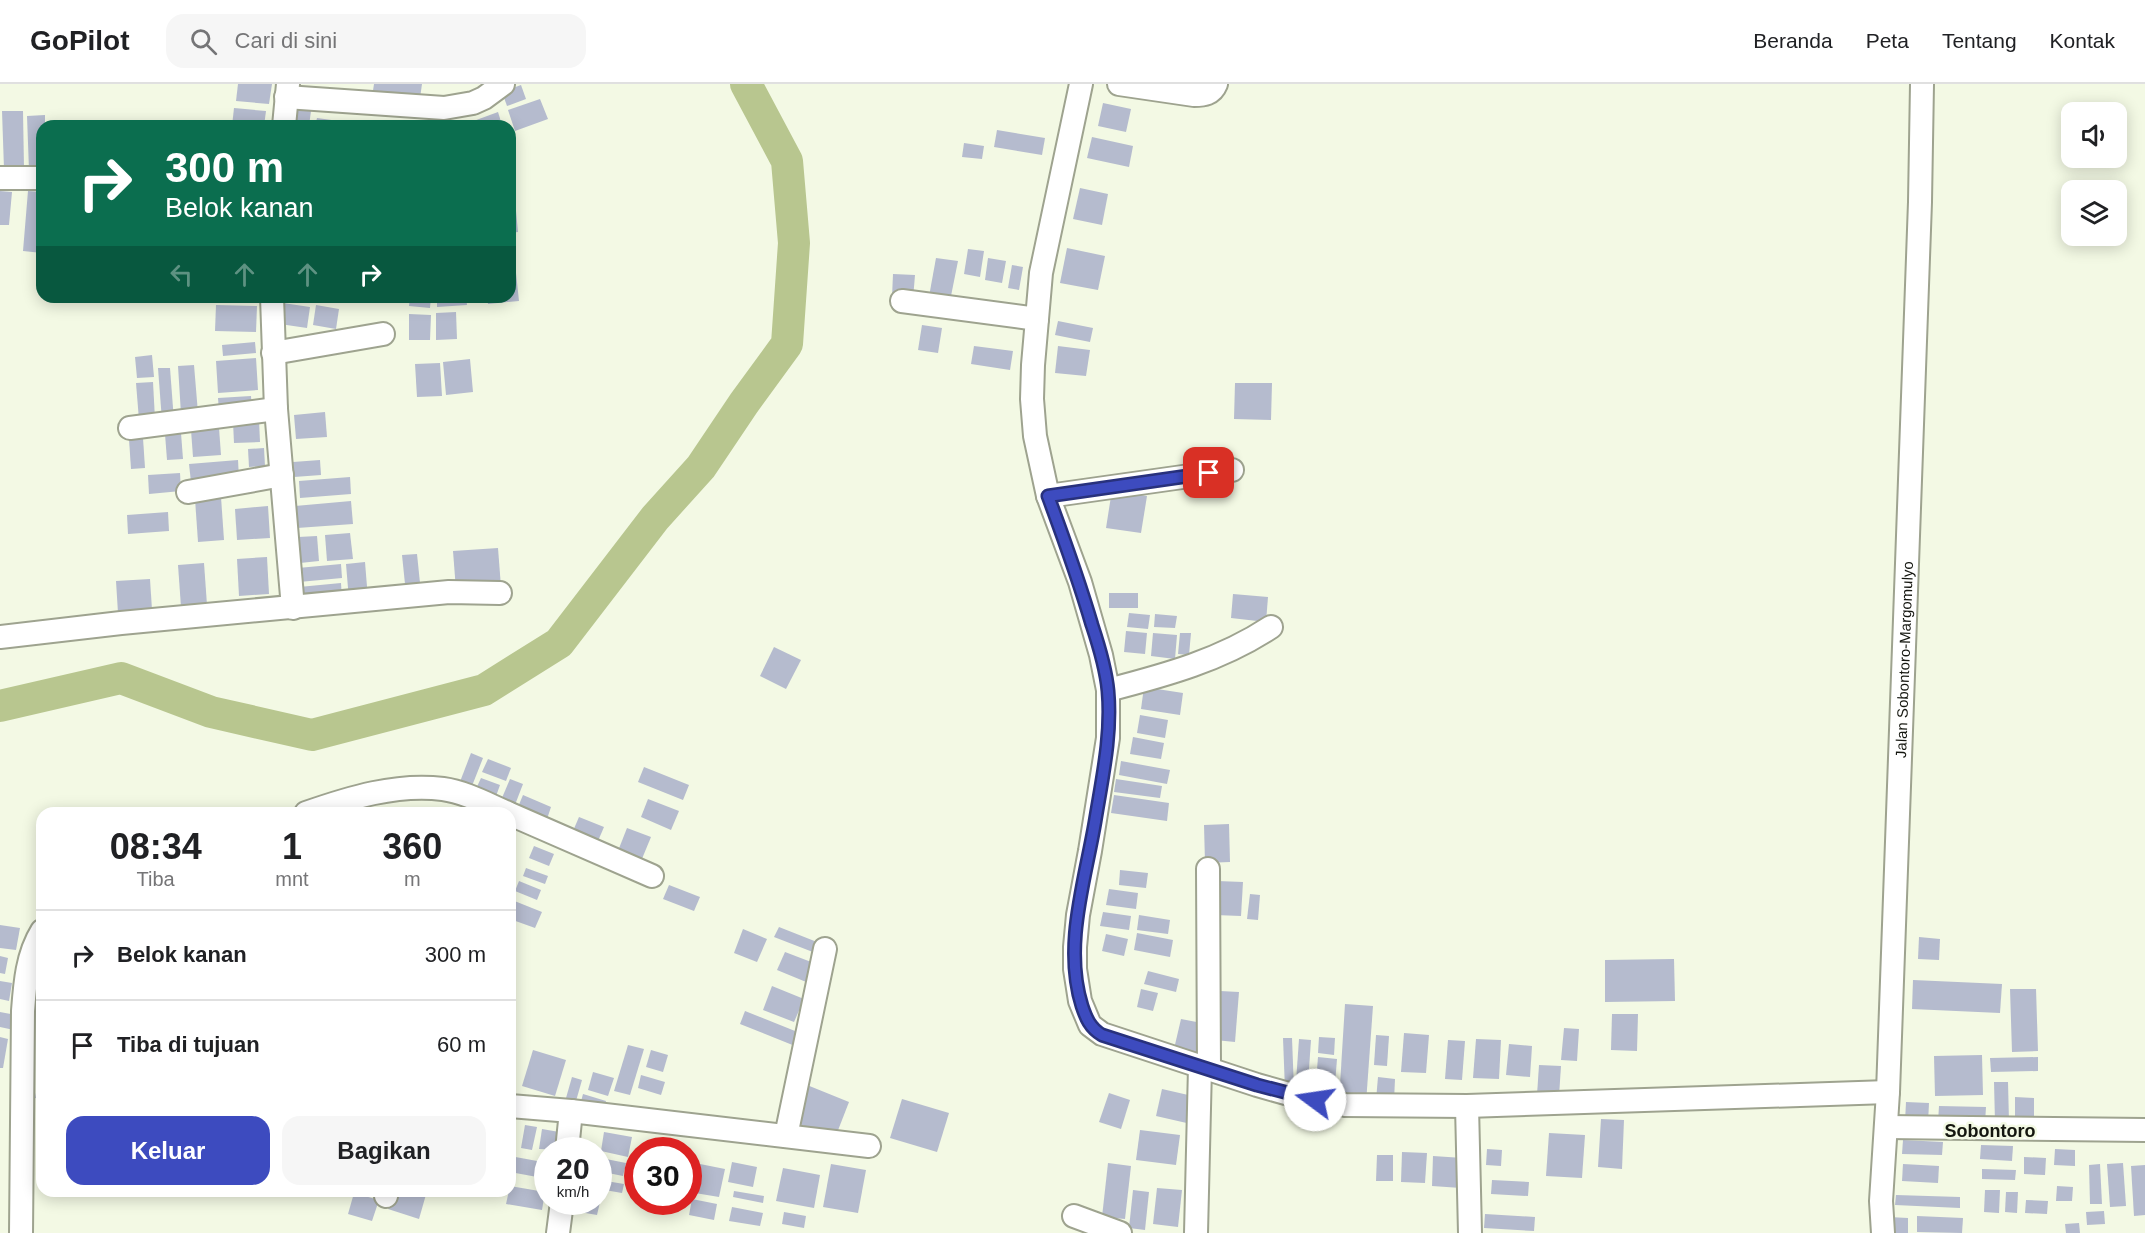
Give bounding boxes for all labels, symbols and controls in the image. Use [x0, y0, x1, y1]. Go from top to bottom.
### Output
search box [166, 14, 586, 68]
text: GoPilot [30, 25, 130, 56]
icon: search [187, 25, 220, 58]
text: Cari di sini [235, 28, 337, 53]
text: Beranda [1753, 29, 1833, 52]
text: Peta [1866, 29, 1909, 52]
text: Tentang [1942, 29, 2017, 52]
text: Kontak [2050, 29, 2115, 52]
map controls [2061, 102, 2127, 246]
button: sound [2061, 102, 2127, 168]
icon: right [66, 144, 144, 222]
text: 300 m [165, 144, 284, 191]
button: layers [2061, 180, 2127, 246]
text: Belok kanan [165, 193, 314, 223]
icon: left [165, 258, 198, 291]
icon: ahead [228, 258, 261, 291]
icon: ahead [291, 258, 324, 291]
icon: right [354, 258, 387, 291]
pin [1183, 447, 1234, 498]
icon: arrive [1192, 456, 1225, 489]
street label: Jalan Sobontoro-Margomulyo [1892, 561, 1916, 758]
text: 08:34 [110, 826, 202, 867]
text: 1 [282, 826, 302, 867]
text: 360 [382, 826, 442, 867]
text: Tiba [137, 868, 175, 890]
text: mnt [275, 868, 309, 890]
text: m [404, 868, 421, 890]
icon: right [66, 939, 99, 972]
text: Belok kanan [117, 942, 247, 967]
text: 300 m [425, 942, 486, 967]
icon: arrive [66, 1029, 99, 1062]
text: Tiba di tujuan [117, 1032, 260, 1057]
text: 60 m [437, 1032, 486, 1057]
position arrow [1283, 1068, 1347, 1132]
button: Keluar [66, 1116, 270, 1185]
button: Bagikan [282, 1116, 486, 1185]
district label: Sobontoro [1945, 1121, 2035, 1141]
speed limit sign: 30 [624, 1137, 702, 1215]
text: 20 [556, 1152, 590, 1185]
text: km/h [557, 1183, 589, 1200]

